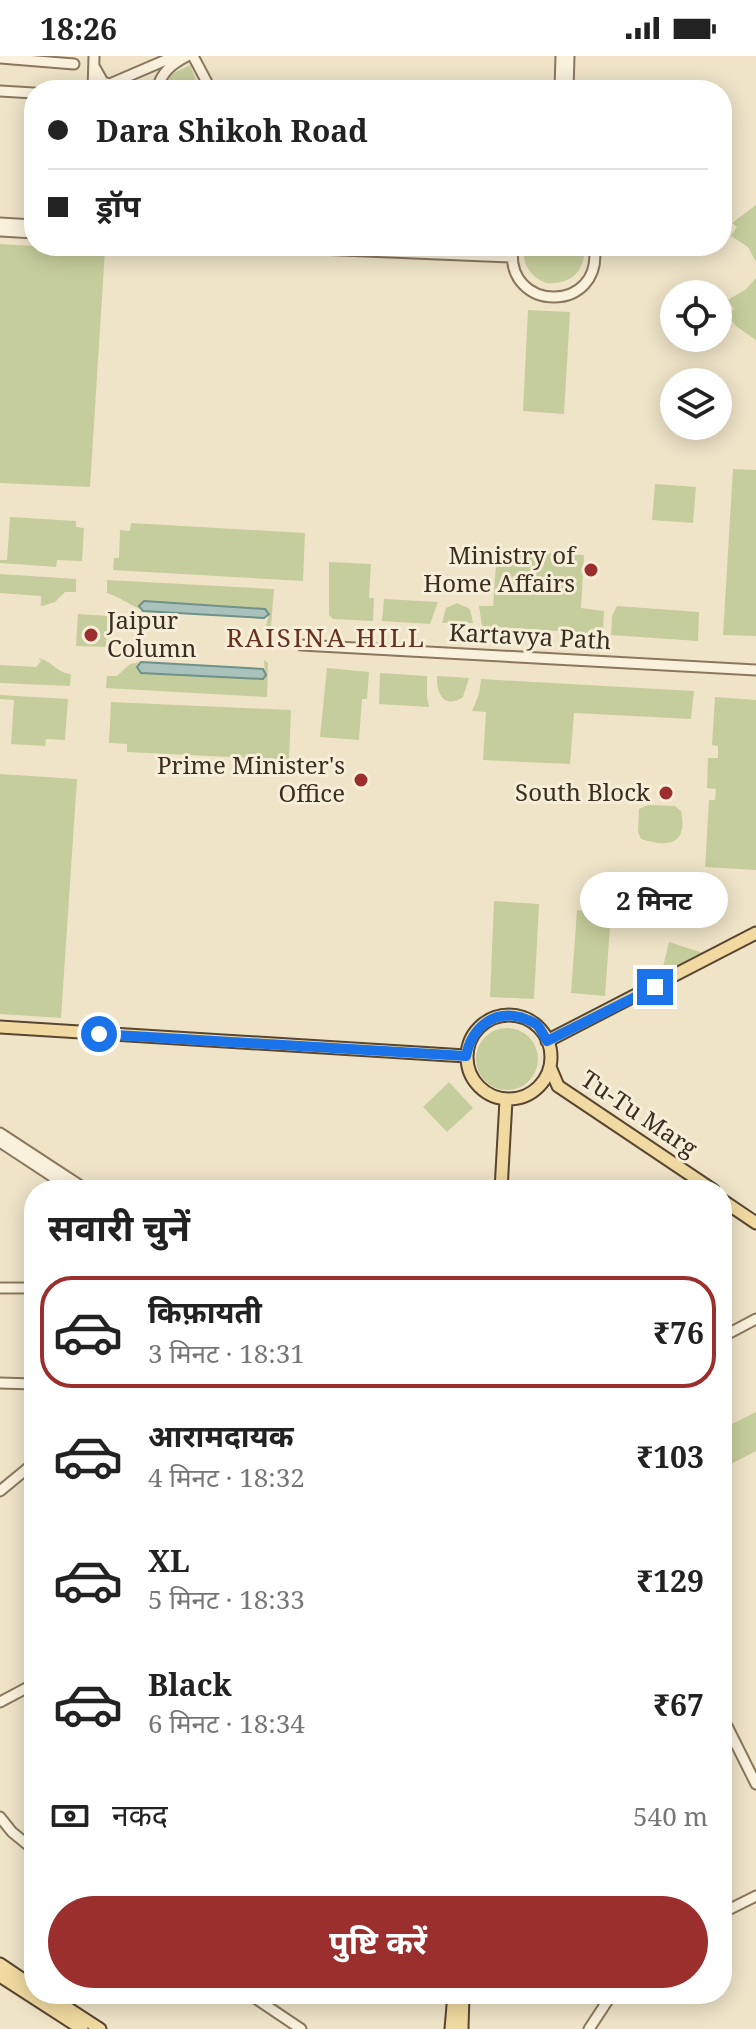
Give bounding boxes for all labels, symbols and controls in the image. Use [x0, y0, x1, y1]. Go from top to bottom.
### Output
text: 18:26 [40, 8, 117, 49]
text: Dara Shikoh Road [96, 110, 368, 151]
text: ड्रॉप [96, 185, 140, 226]
map controls [660, 280, 732, 440]
button: locate [660, 280, 732, 352]
button: layers [660, 368, 732, 440]
place label: Ministry of Home Affairs [423, 538, 577, 599]
marker: Ministry of Home Affairs [582, 561, 600, 579]
place label: Jaipur Column [106, 603, 196, 664]
street label: Kartavya Path [448, 615, 612, 656]
district label: RAISINA HILL [226, 619, 426, 655]
marker: Jaipur Column [82, 626, 100, 644]
place label: Prime Minister's Office [157, 748, 345, 809]
marker: Prime Minister's Office [352, 771, 370, 789]
place label: South Block [515, 775, 651, 808]
marker: South Block [657, 784, 675, 802]
callout: 2 मिनट [581, 871, 729, 927]
text: 2 मिनट [616, 882, 692, 918]
route end [637, 969, 673, 1005]
route start [81, 1016, 117, 1052]
street label: Tu-Tu Marg [575, 1062, 705, 1164]
text: सवारी चुनें [48, 1203, 190, 1252]
text: किफ़ायती [148, 1291, 262, 1332]
icon: car [52, 1296, 124, 1368]
text: ₹76 [653, 1312, 704, 1353]
text: 3 मिनट · 18:31 [148, 1335, 305, 1371]
text: आरामदायक [148, 1415, 294, 1456]
icon: car [52, 1420, 124, 1492]
text: ₹103 [636, 1436, 704, 1477]
text: 4 मिनट · 18:32 [148, 1459, 305, 1495]
text: XL [148, 1540, 190, 1581]
icon: car [52, 1544, 124, 1616]
text: ₹129 [636, 1560, 704, 1601]
text: 5 मिनट · 18:33 [148, 1581, 305, 1617]
text: Black [148, 1664, 232, 1705]
icon: car [52, 1668, 124, 1740]
text: ₹67 [653, 1684, 704, 1725]
text: 6 मिनट · 18:34 [148, 1705, 305, 1741]
icon: cash [48, 1794, 92, 1838]
text: नकद [112, 1794, 168, 1835]
text: 540 m [633, 1798, 708, 1834]
button: पुष्टि करें [48, 1896, 708, 1988]

